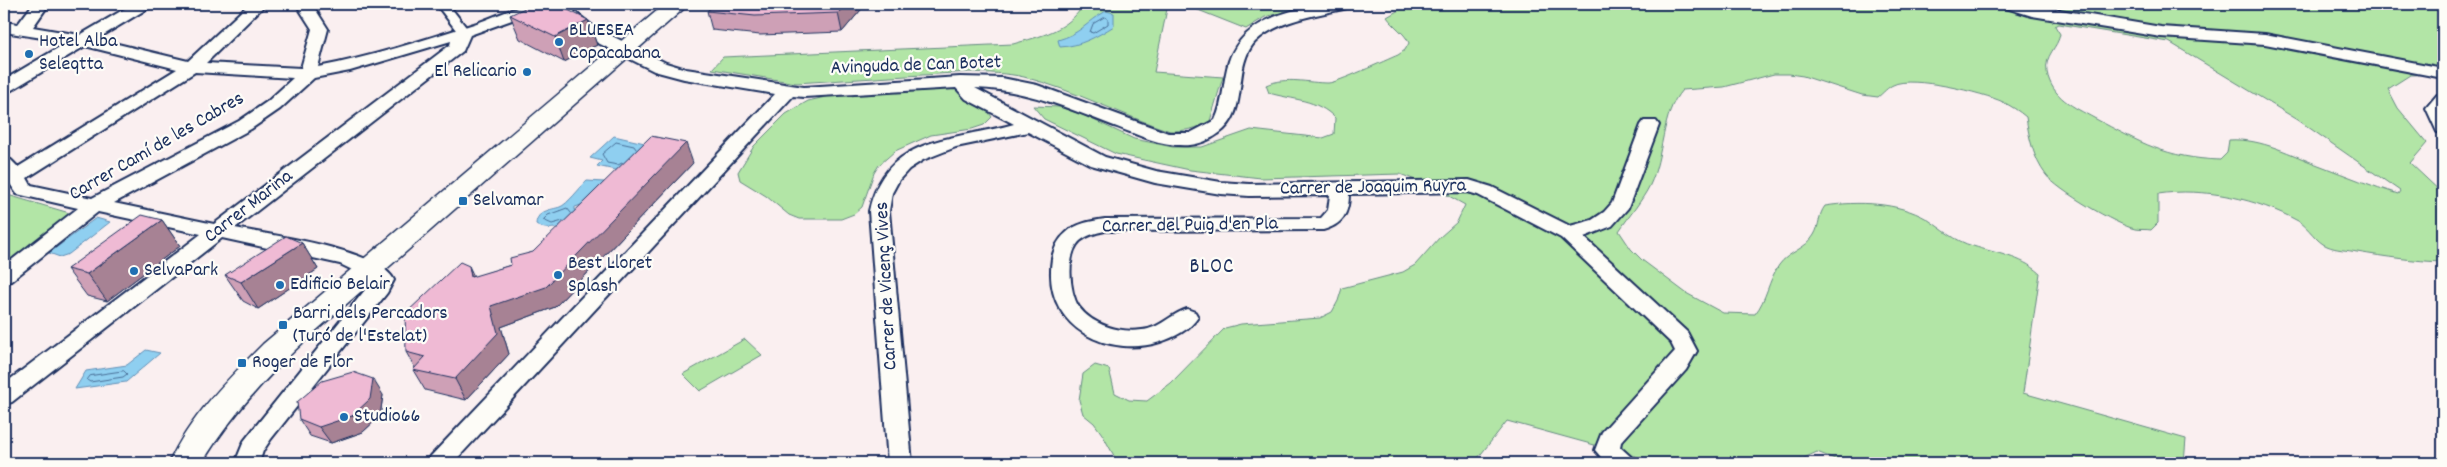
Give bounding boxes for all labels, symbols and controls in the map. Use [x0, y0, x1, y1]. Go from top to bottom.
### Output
place label: BLUESEA Copacabana [569, 17, 661, 68]
place label: Hotel Alba Seleqtta [39, 28, 118, 79]
marker: BLUESEA Copacabana [553, 36, 565, 48]
marker: Hotel Alba Seleqtta [23, 48, 35, 60]
street label: Avinguda de Can Botet [830, 49, 1002, 83]
place label: El Relicario [434, 58, 517, 86]
marker: El Relicario [521, 66, 533, 78]
street label: Carrer Camí de les Cabres [64, 85, 250, 209]
street label: Carrer Marina [199, 163, 300, 251]
street label: Carrer de Joaquim Ruyra [1280, 172, 1467, 204]
place label: Selvamar [473, 187, 544, 215]
marker: Selvamar [457, 195, 469, 207]
street label: Carrer de Vicenç Vives [869, 201, 905, 371]
street label: Carrer del Puig d'en Pla [1102, 210, 1279, 242]
place label: Best Lloret Splash [568, 250, 652, 301]
district label: BLOC [1190, 253, 1234, 283]
place label: SelvaPark [144, 257, 218, 285]
marker: SelvaPark [128, 265, 140, 277]
marker: Best Lloret Splash [552, 269, 564, 281]
place label: Edificio Belair [290, 271, 391, 299]
marker: Edificio Belair [274, 279, 286, 291]
place label: Barri dels Percadors (Turó de l'Estelat) [293, 300, 448, 351]
marker: Barri dels Percadors (Turó de l'Estelat) [277, 319, 289, 331]
place label: Roger de Flor [252, 349, 354, 377]
marker: Roger de Flor [236, 357, 248, 369]
place label: Studio66 [354, 403, 420, 431]
marker: Studio66 [338, 411, 350, 423]

